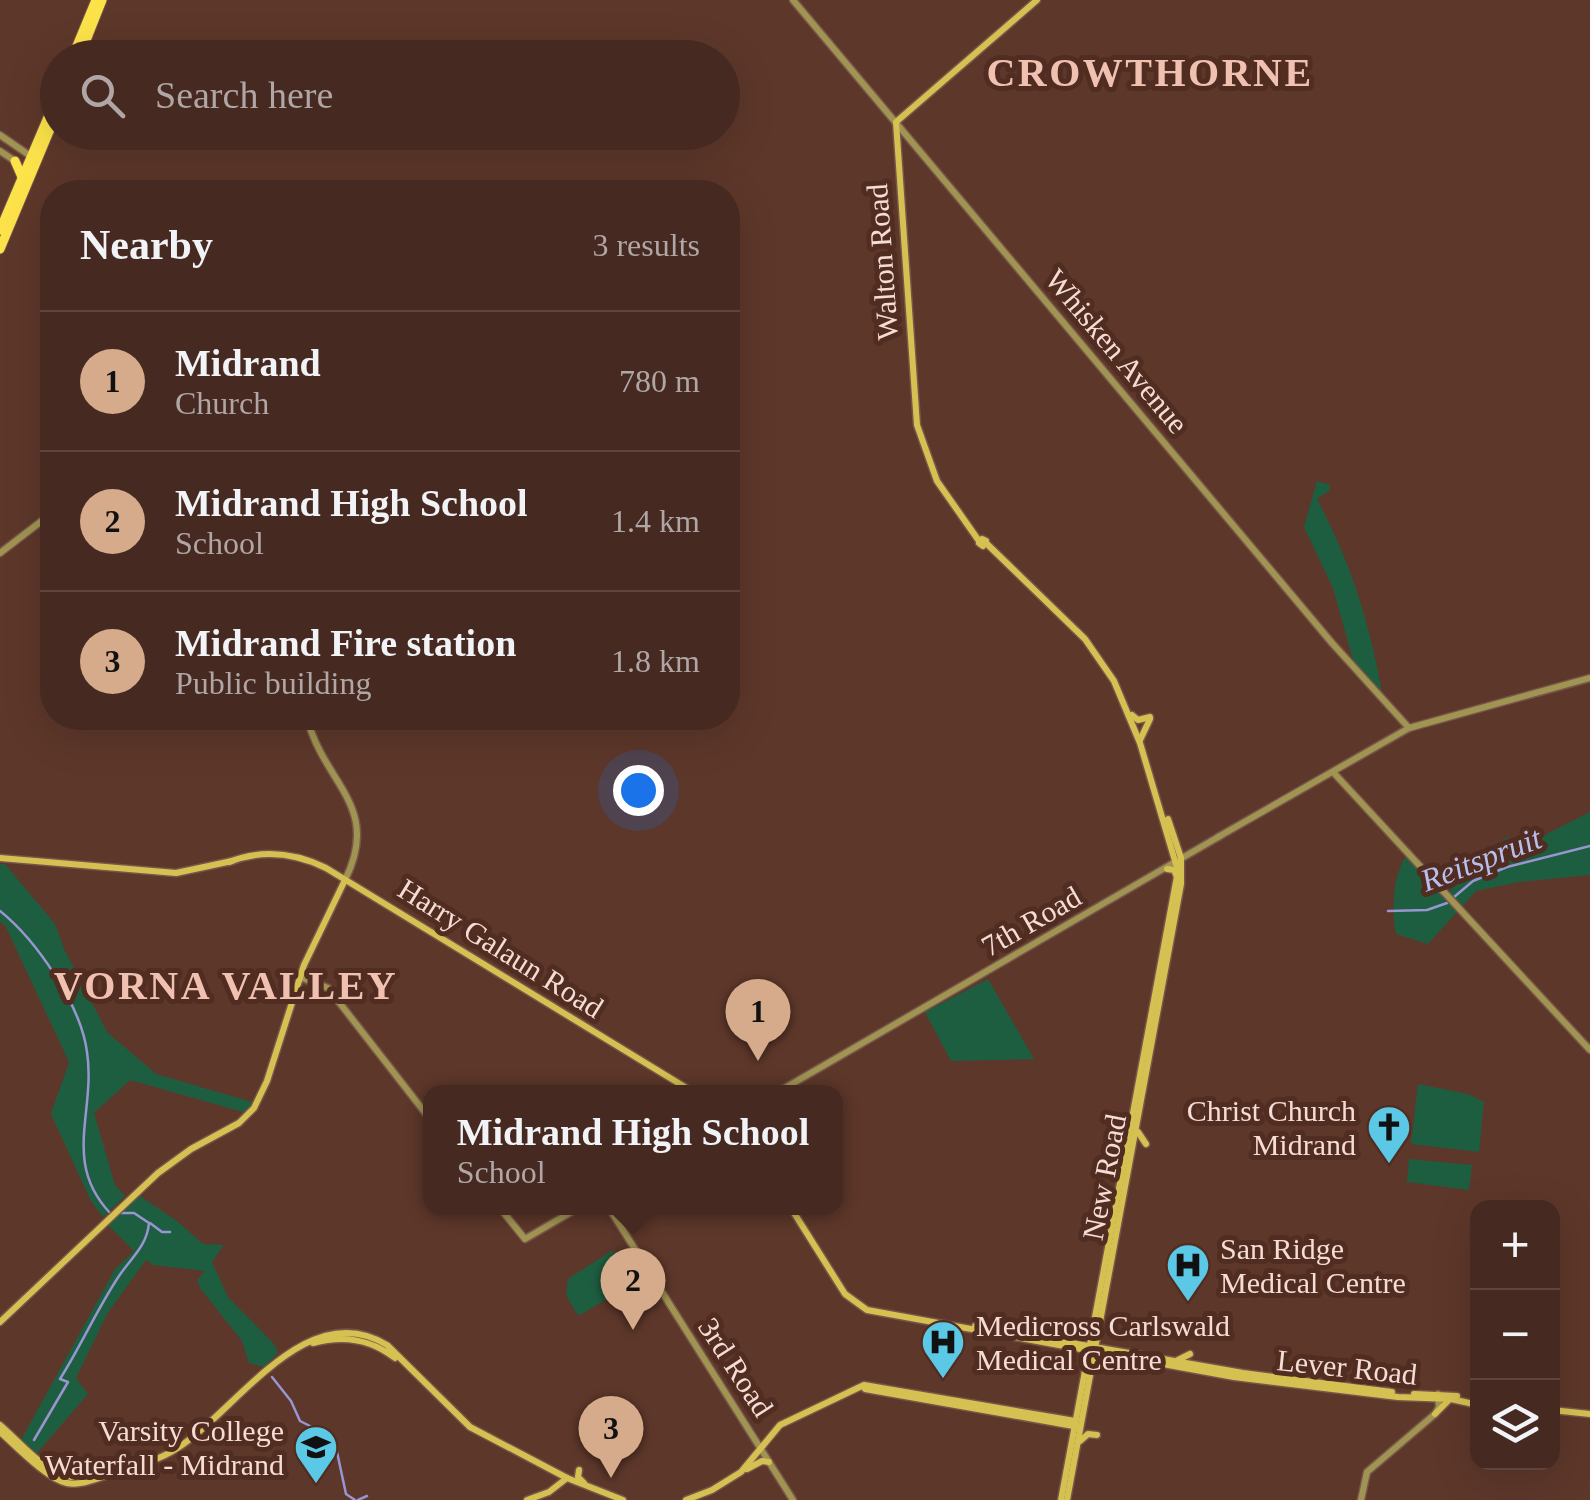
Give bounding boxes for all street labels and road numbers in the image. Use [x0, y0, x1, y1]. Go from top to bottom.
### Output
street label: Walton Road [860, 183, 904, 341]
street label: Whisken Avenue [1039, 262, 1195, 440]
street label: Harry Galaun Road [393, 872, 609, 1024]
street label: 7th Road [975, 879, 1087, 963]
street label: New Road [1076, 1111, 1132, 1243]
street label: 3rd Road [692, 1312, 780, 1422]
street label: Lever Road [1275, 1343, 1419, 1391]

